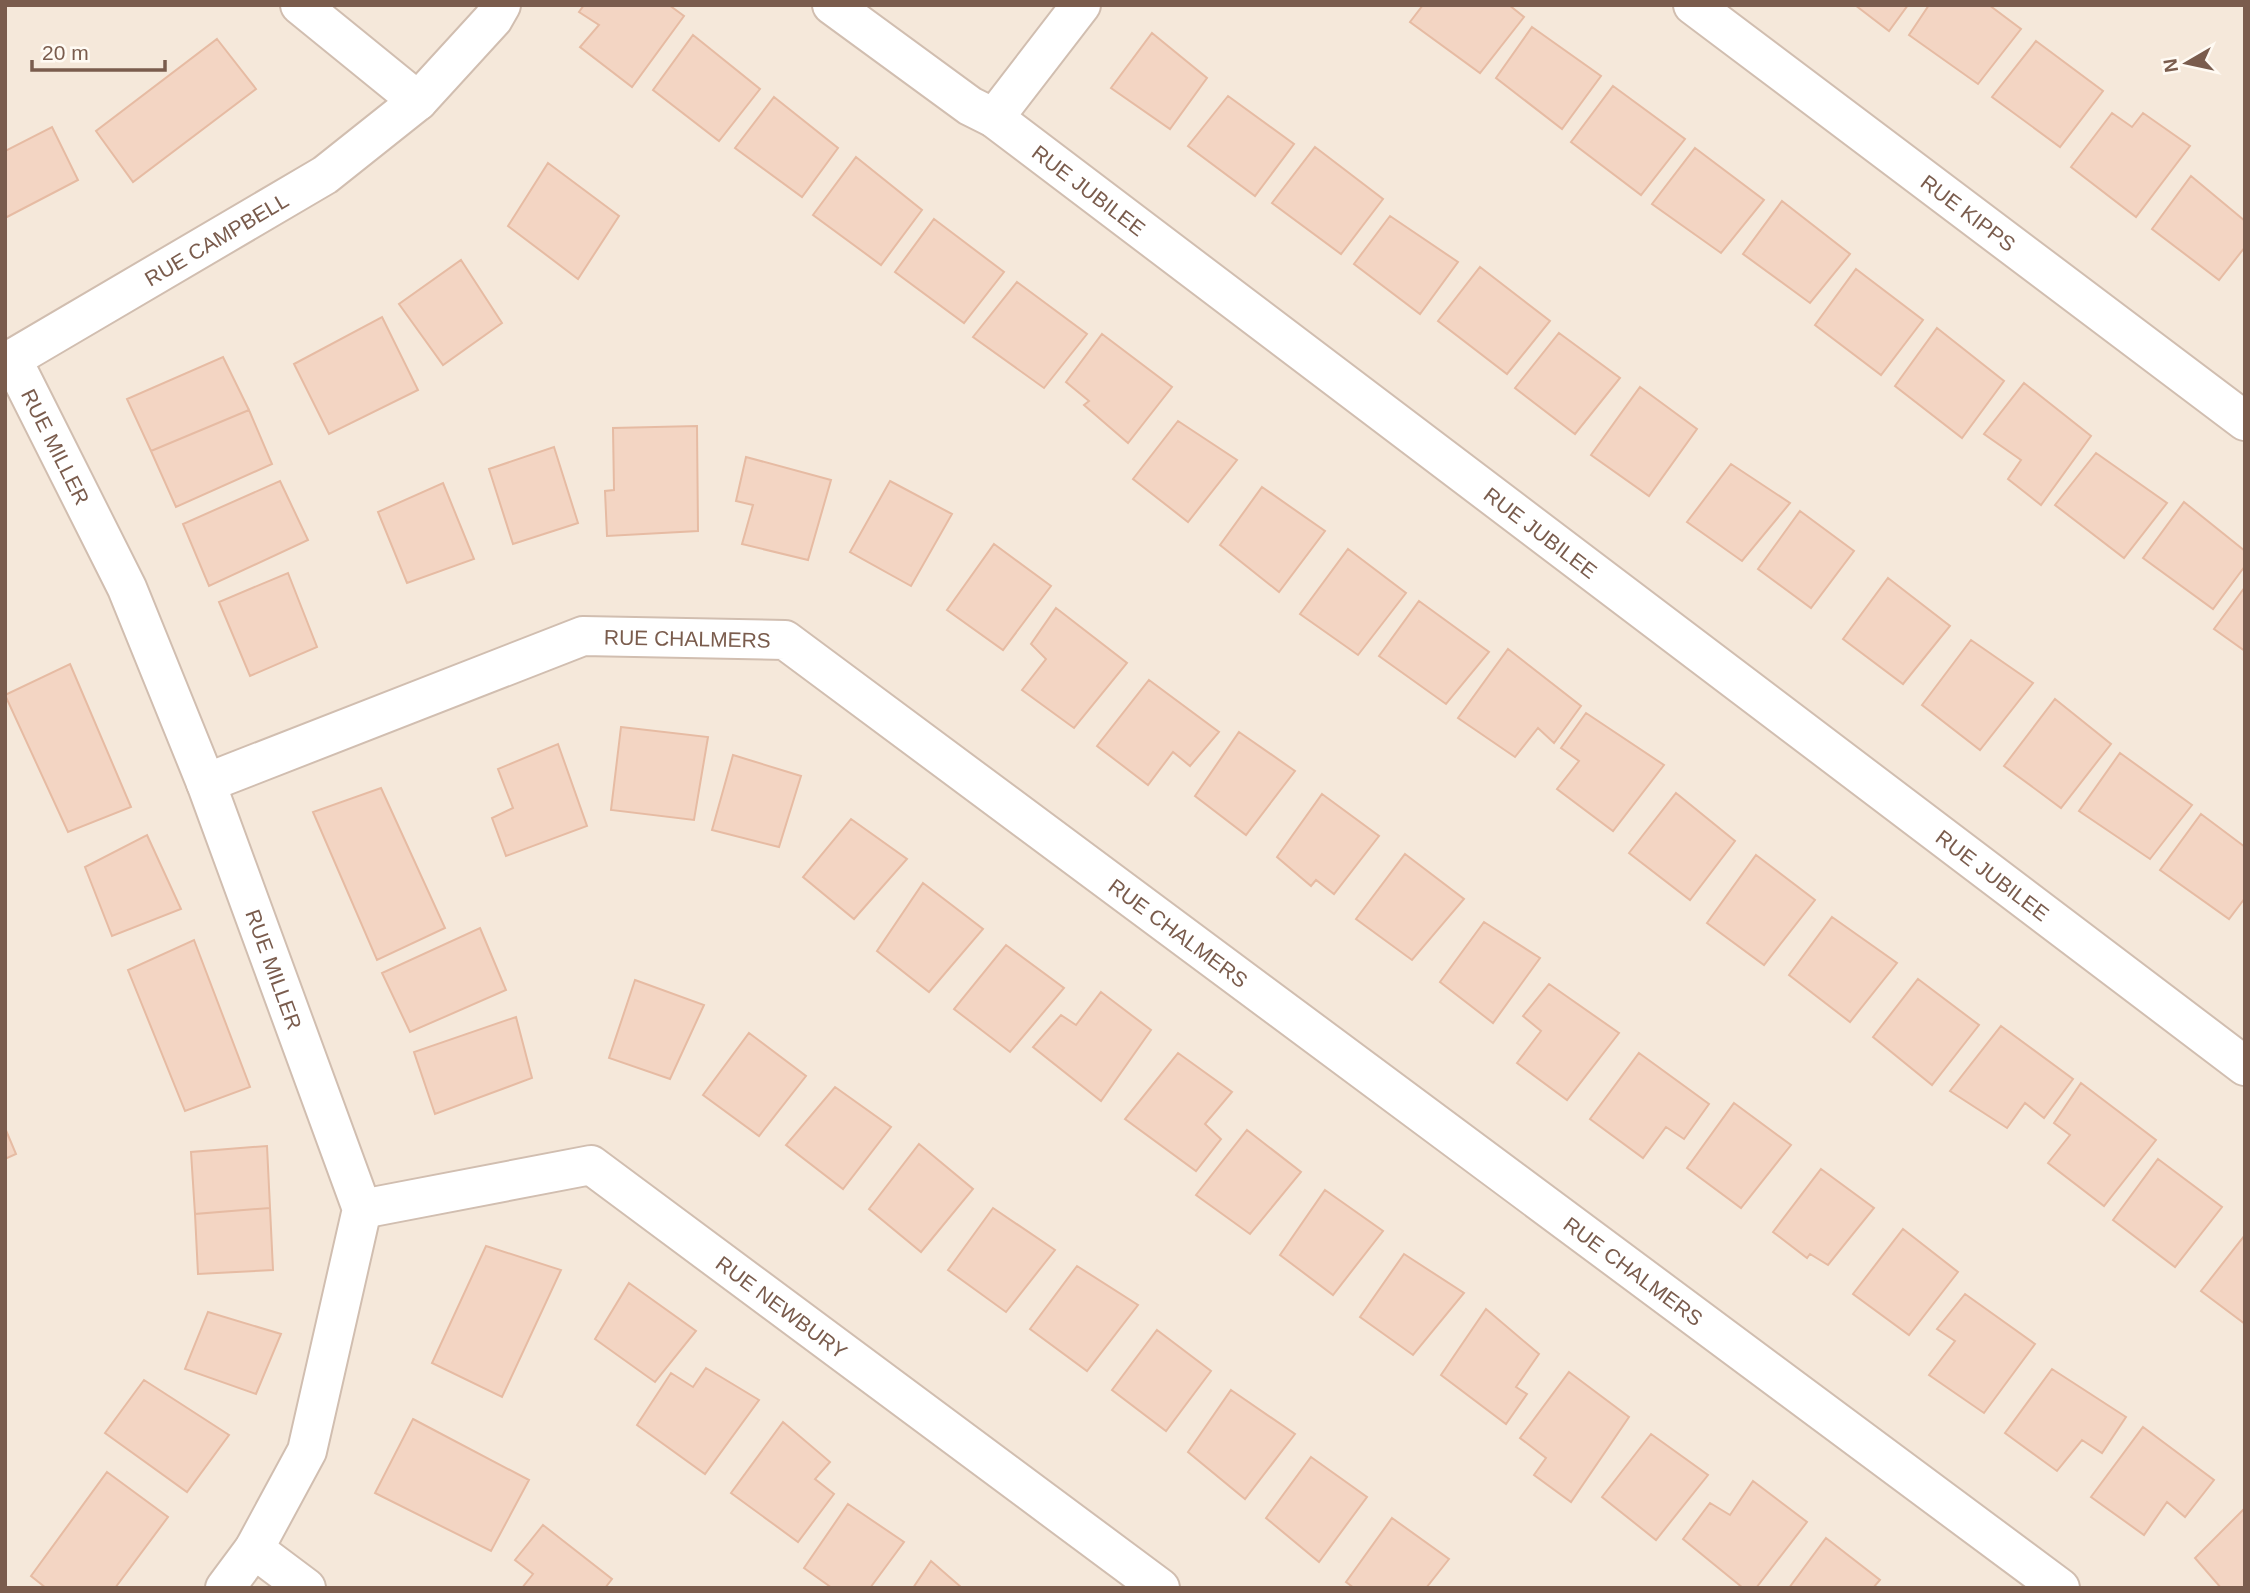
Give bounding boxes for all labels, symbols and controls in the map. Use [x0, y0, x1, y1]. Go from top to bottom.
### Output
scale bar [32, 28, 164, 72]
north arrow [2152, 28, 2222, 98]
text: 20 m [42, 41, 89, 64]
text: N [2159, 57, 2182, 74]
street label: RUE JUBILEE [1028, 140, 1150, 240]
street label: RUE KIPPS [1917, 170, 2020, 256]
street label: RUE CAMPBELL [140, 188, 292, 290]
street label: RUE MILLER [17, 385, 95, 508]
street label: RUE JUBILEE [1480, 482, 1602, 582]
street label: RUE CHALMERS [604, 625, 771, 651]
street label: RUE JUBILEE [1932, 825, 2054, 925]
street label: RUE CHALMERS [1105, 874, 1252, 992]
street label: RUE MILLER [242, 906, 307, 1032]
street label: RUE CHALMERS [1560, 1212, 1707, 1330]
street label: RUE NEWBURY [712, 1251, 852, 1363]

